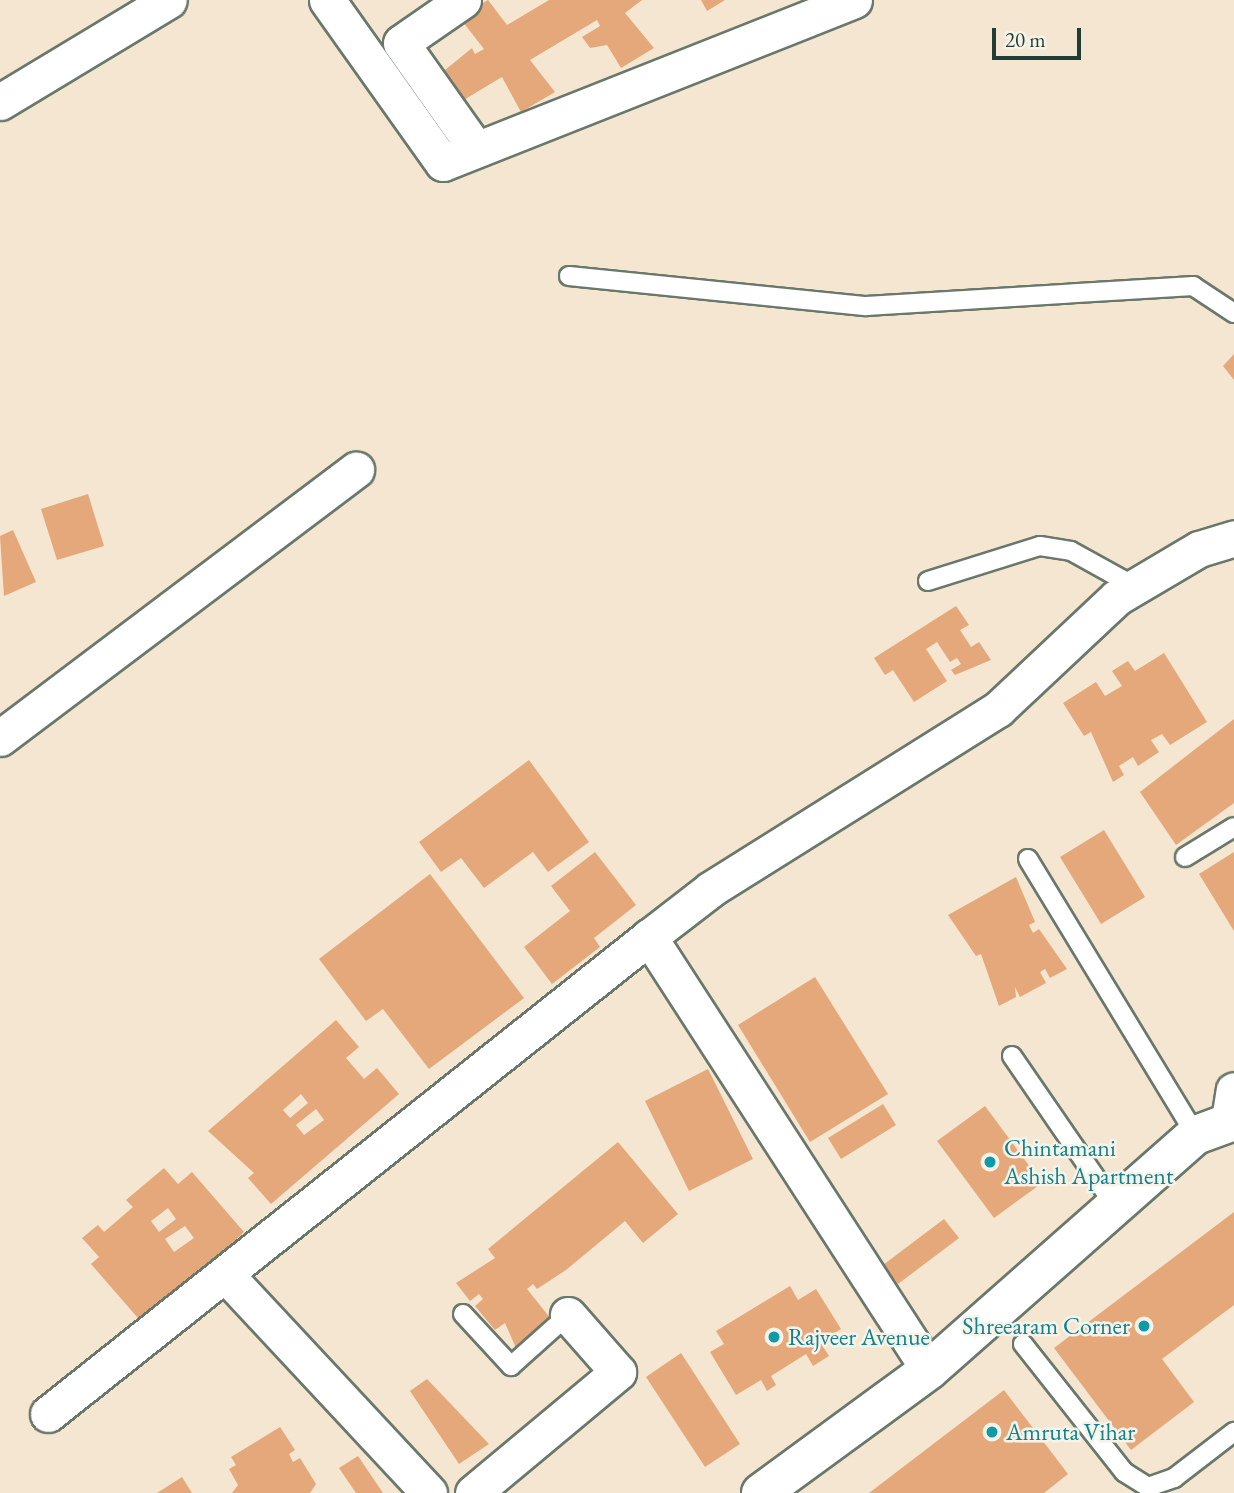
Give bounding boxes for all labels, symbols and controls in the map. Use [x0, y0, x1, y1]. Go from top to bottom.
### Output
scale bar [996, 14, 1085, 58]
text: 20 m [1005, 26, 1046, 53]
place label: Chintamani Ashish Apartment [1004, 1134, 1173, 1190]
marker: Chintamani Ashish Apartment [982, 1154, 998, 1170]
place label: Shreearam Corner [962, 1312, 1130, 1340]
marker: Shreearam Corner [1136, 1318, 1152, 1334]
place label: Rajveer Avenue [788, 1323, 930, 1351]
marker: Rajveer Avenue [766, 1329, 782, 1345]
place label: Amruta Vihar [1006, 1418, 1135, 1446]
marker: Amruta Vihar [984, 1424, 1000, 1440]

